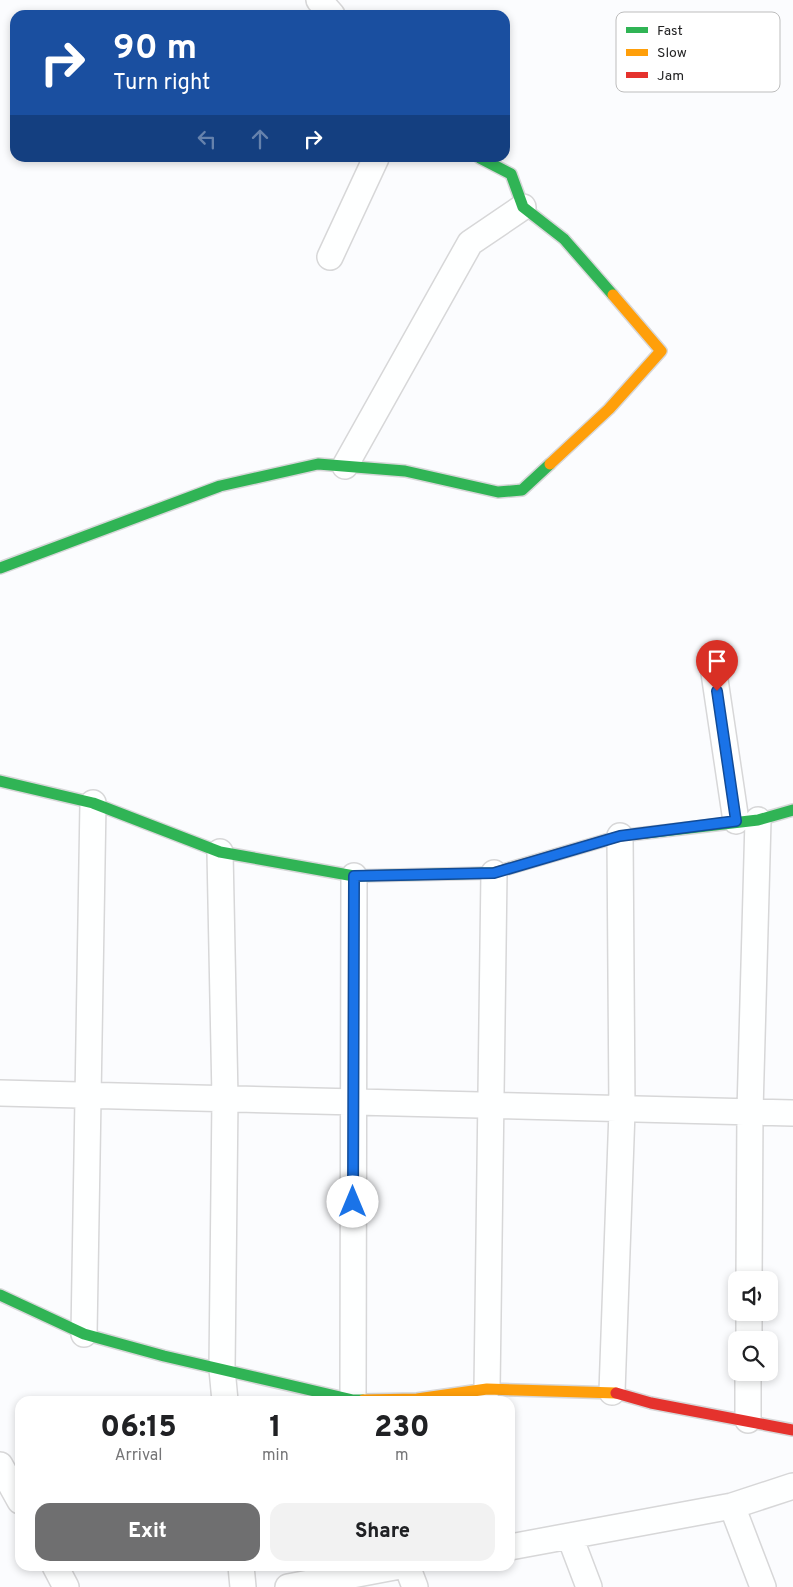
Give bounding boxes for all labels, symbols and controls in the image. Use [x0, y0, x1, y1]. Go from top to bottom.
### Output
legend [616, 12, 780, 92]
text: Fast [657, 23, 683, 40]
text: 90 m [113, 27, 197, 71]
icon: right [30, 30, 95, 95]
text: Slow [657, 45, 687, 62]
text: Jam [657, 68, 684, 85]
text: Turn right [113, 70, 210, 97]
icon: left [193, 125, 221, 153]
icon: ahead [246, 125, 274, 153]
icon: right [299, 125, 327, 153]
pin [696, 640, 738, 691]
icon: arrive [703, 647, 731, 675]
position arrow [326, 1175, 378, 1227]
map controls [728, 1271, 778, 1381]
button: sound [728, 1271, 778, 1321]
button: search [728, 1331, 778, 1381]
text: 06:15 [100, 1410, 177, 1447]
text: 1 [269, 1410, 282, 1447]
text: 230 [374, 1410, 430, 1447]
text: Arrival [115, 1446, 162, 1466]
text: min [262, 1446, 289, 1466]
text: m [395, 1446, 409, 1466]
button: Exit [35, 1503, 260, 1561]
button: Share [270, 1503, 495, 1561]

